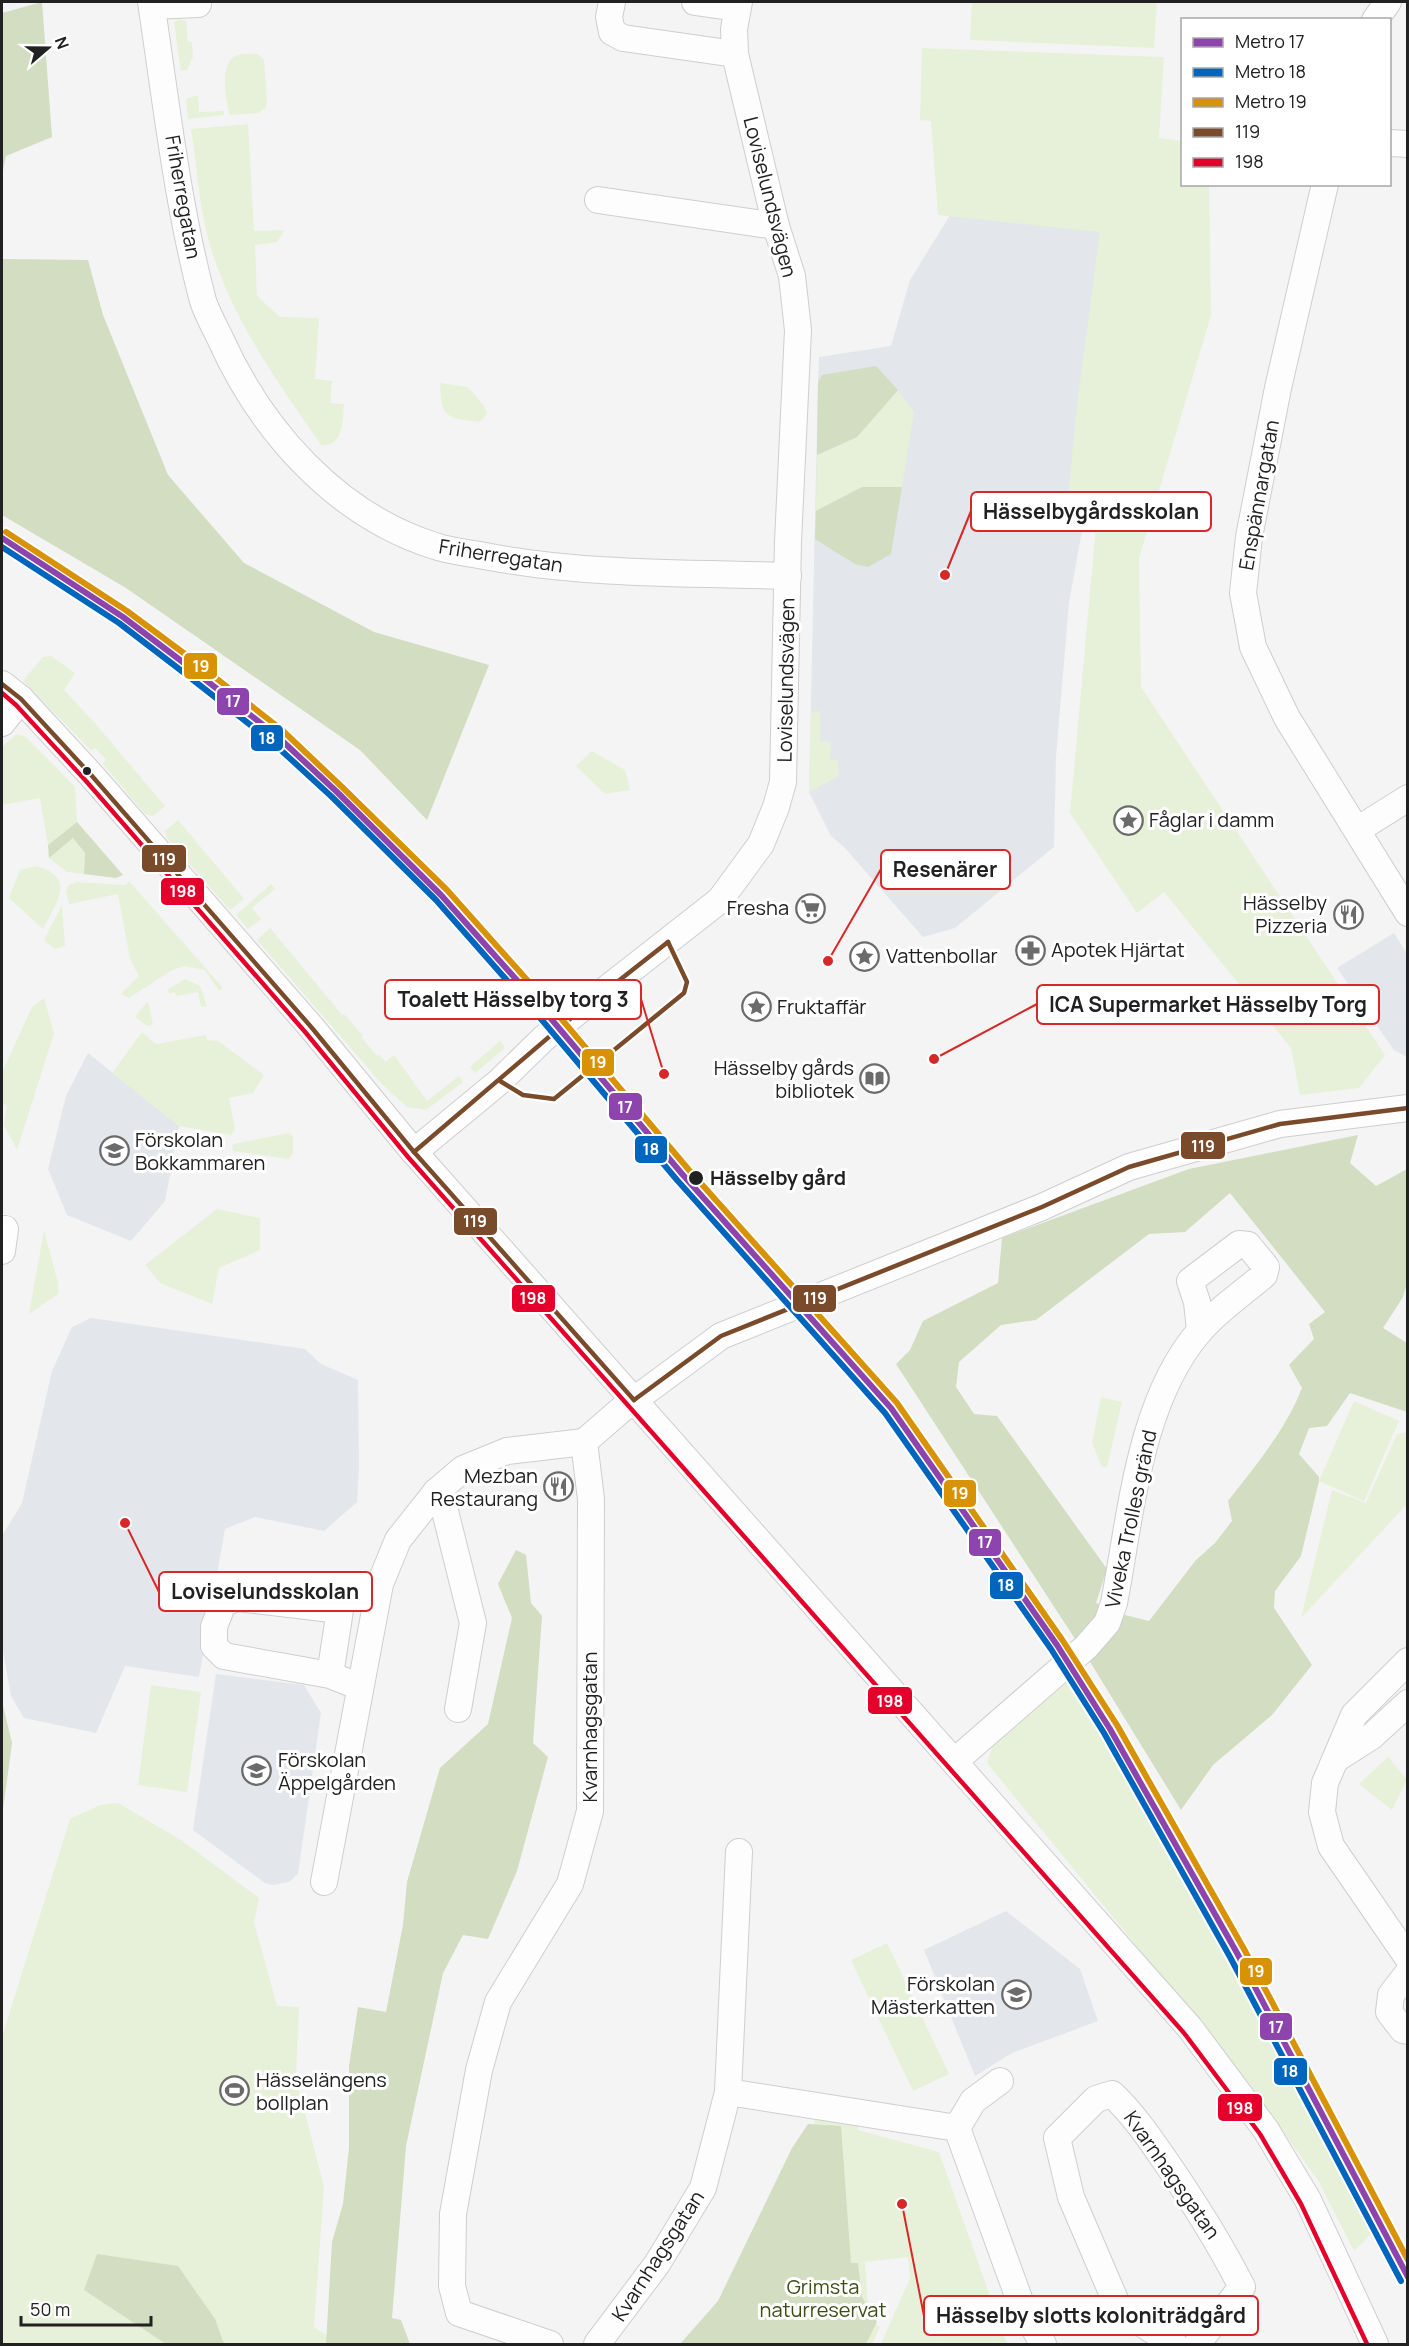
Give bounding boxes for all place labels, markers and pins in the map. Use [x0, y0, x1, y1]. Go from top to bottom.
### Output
callout: Hässelbygårdsskolan [971, 492, 1211, 531]
unlabelled marker [81, 765, 93, 777]
place icon: Fåglar i damm [1112, 804, 1144, 836]
place label: Fåglar i damm [1149, 806, 1274, 833]
callout: Resenärer [881, 850, 1010, 889]
place label: Hässelby Pizzeria [1243, 889, 1327, 939]
supermarket icon: Fresha [794, 892, 826, 924]
place label: Fresha [727, 894, 789, 921]
restaurant icon: Hässelby Pizzeria [1332, 898, 1364, 930]
pharmacy icon: Apotek Hjärtat [1014, 934, 1046, 966]
place label: Apotek Hjärtat [1051, 936, 1185, 963]
place icon: Vattenbollar [849, 940, 881, 972]
place label: Vattenbollar [886, 942, 998, 969]
callout: Toalett Hässelby torg 3 [385, 980, 641, 1019]
callout: ICA Supermarket Hässelby Torg [1037, 985, 1379, 1024]
place icon: Fruktaffär [740, 991, 772, 1023]
place label: Fruktaffär [777, 993, 866, 1020]
place label: Hässelby gårds bibliotek [714, 1054, 855, 1104]
library icon: Hässelby gårds bibliotek [859, 1063, 891, 1095]
place label: Förskolan Bokkammaren [135, 1126, 265, 1176]
school or university icon: Förskolan Bokkammaren [98, 1135, 130, 1167]
place label: Hässelby gård [710, 1164, 846, 1191]
marker: Hässelby gård [687, 1169, 705, 1187]
place label: Mezban Restaurang [431, 1462, 538, 1512]
restaurant icon: Mezban Restaurang [543, 1471, 575, 1503]
callout: Loviselundsskolan [159, 1572, 372, 1611]
place label: Förskolan Äppelgården [278, 1746, 396, 1796]
school or university icon: Förskolan Äppelgården [241, 1755, 273, 1787]
place label: Förskolan Mästerkatten [871, 1970, 995, 2020]
school or university icon: Förskolan Mästerkatten [1000, 1979, 1032, 2011]
place label: Hässelängens bollplan [256, 2066, 387, 2116]
sports icon: Hässelängens bollplan [219, 2075, 251, 2107]
callout: Hässelby slotts koloniträdgård [924, 2296, 1258, 2335]

